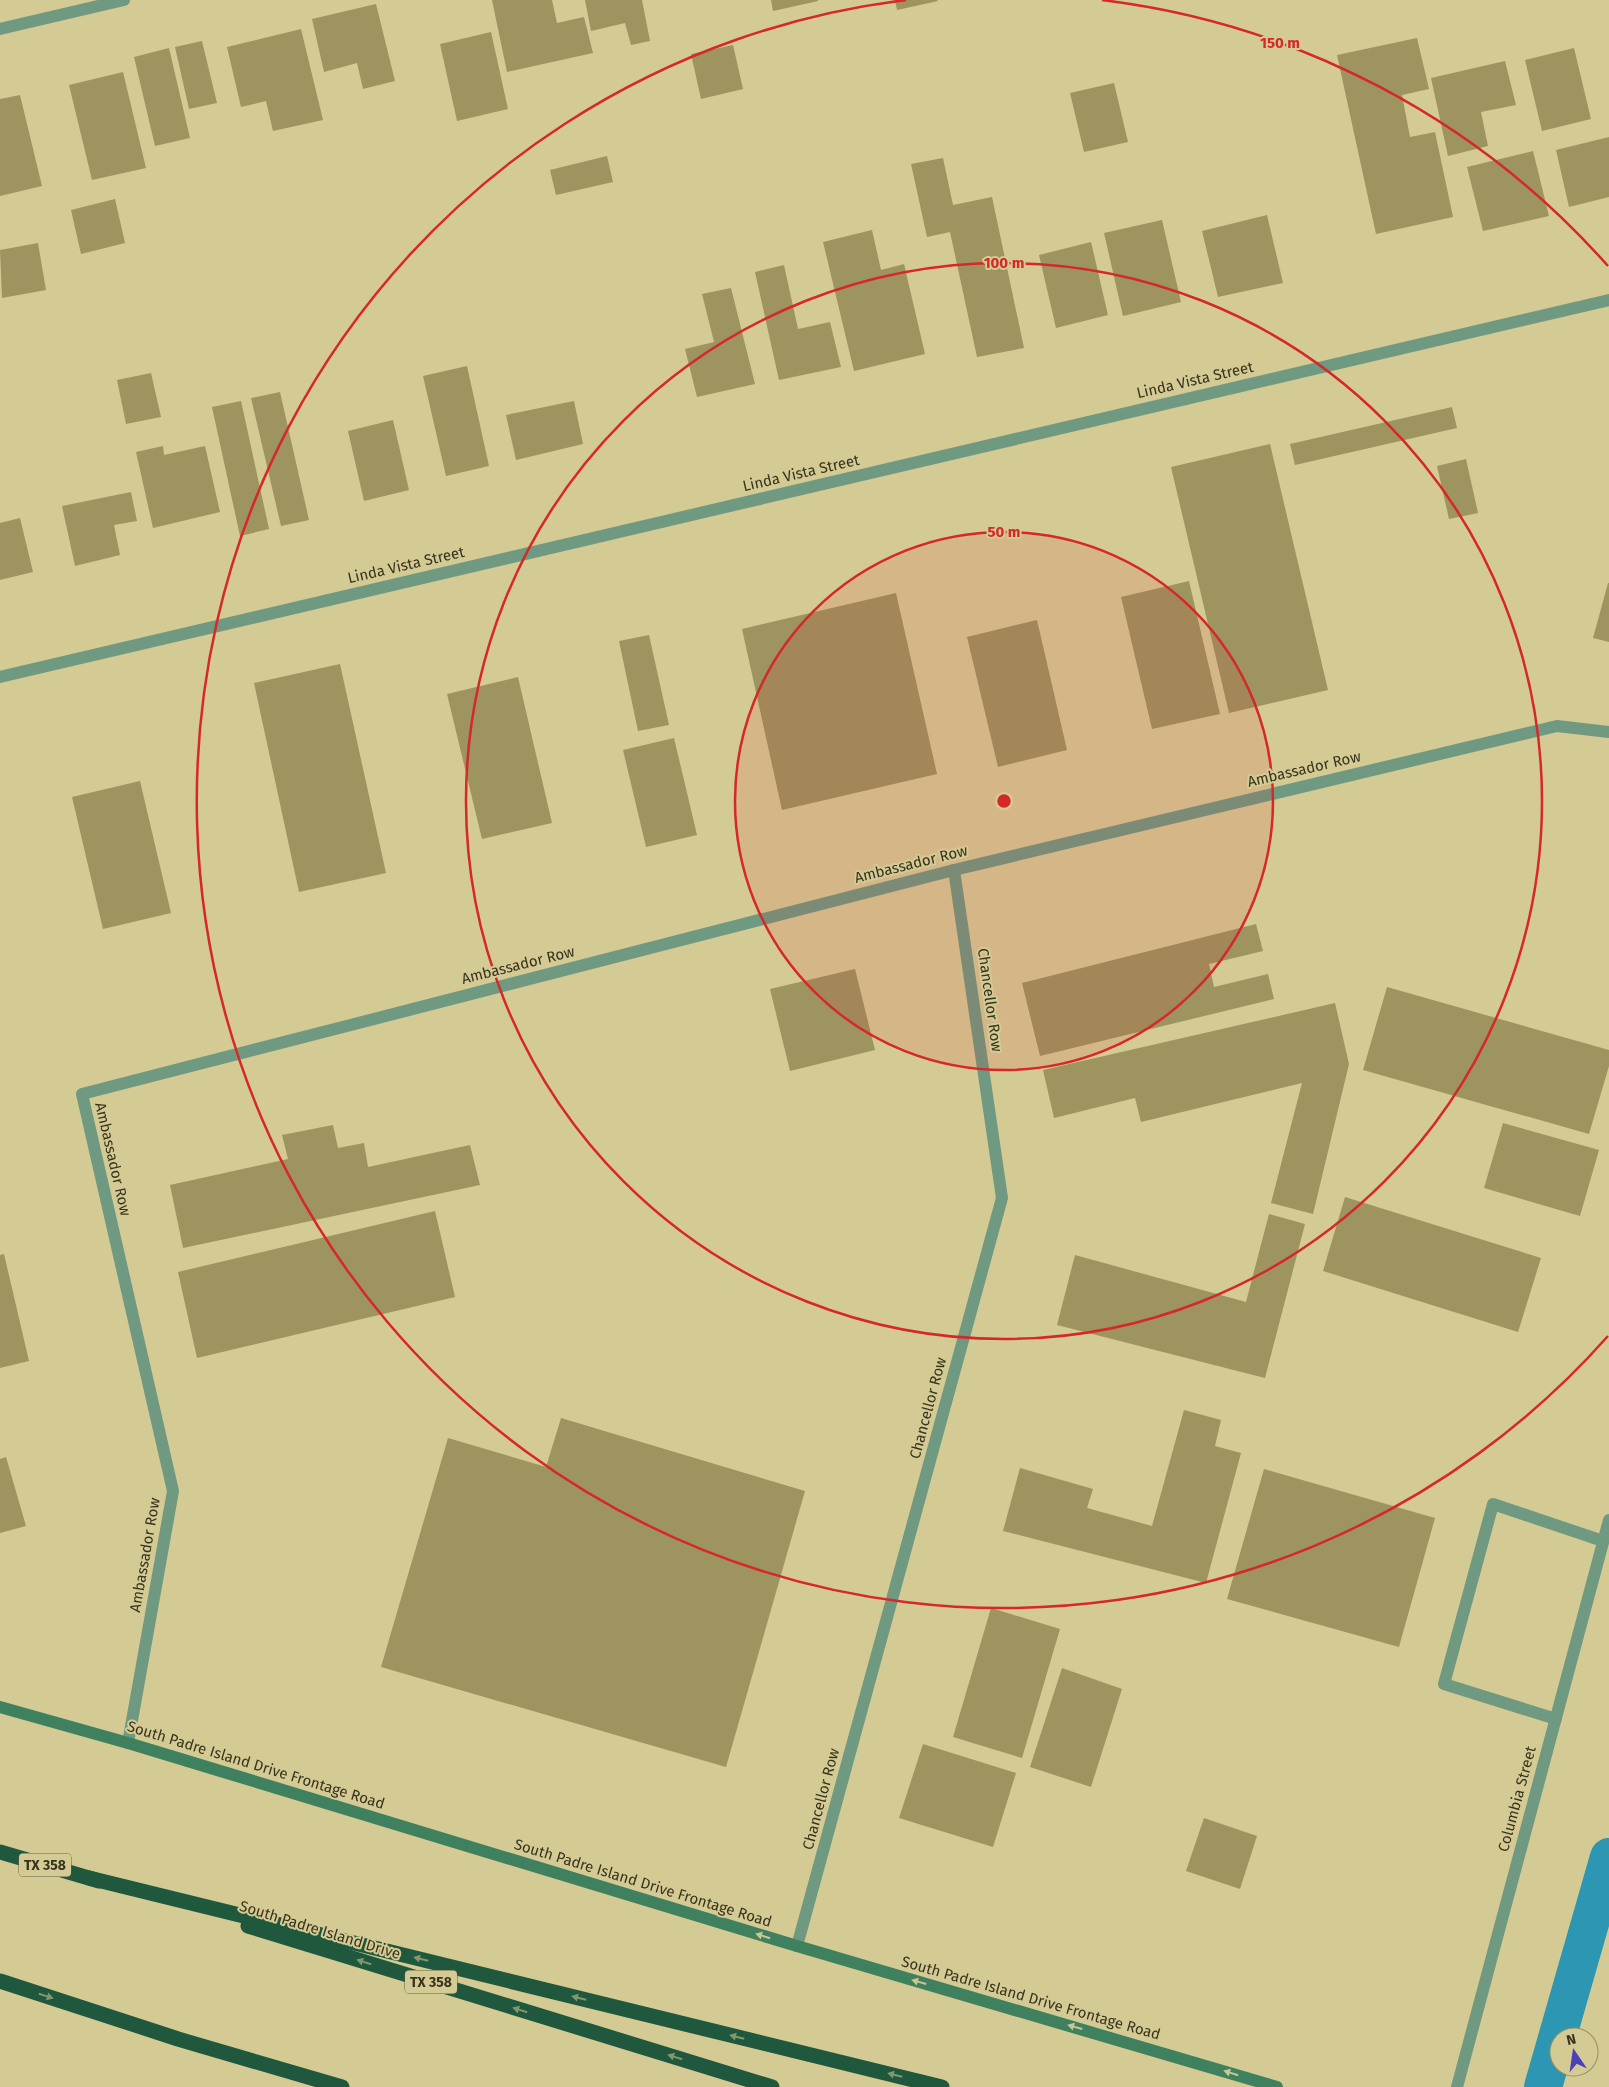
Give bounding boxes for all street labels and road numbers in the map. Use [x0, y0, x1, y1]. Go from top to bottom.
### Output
street label: Linda Vista Street [1135, 358, 1256, 402]
street label: Linda Vista Street [741, 451, 862, 495]
street label: Linda Vista Street [346, 543, 467, 587]
street label: Ambassador Row [1245, 747, 1363, 791]
street label: Ambassador Row [853, 841, 970, 887]
street label: Ambassador Row [460, 942, 577, 988]
street label: Chancellor Row [974, 947, 1006, 1053]
street label: Ambassador Row [91, 1100, 135, 1218]
street label: Chancellor Row [906, 1355, 950, 1461]
street label: Ambassador Row [126, 1496, 164, 1614]
street label: South Padre Island Drive Frontage Road [125, 1717, 387, 1813]
street label: Columbia Street [1494, 1744, 1540, 1854]
street label: Chancellor Row [799, 1746, 843, 1852]
street label: South Padre Island Drive Frontage Road [512, 1835, 774, 1931]
road number: TX 358 [19, 1854, 71, 1876]
street label: South Padre Island Drive [237, 1897, 403, 1963]
street label: South Padre Island Drive Frontage Road [899, 1952, 1163, 2044]
road number: TX 358 [405, 1970, 457, 1994]

